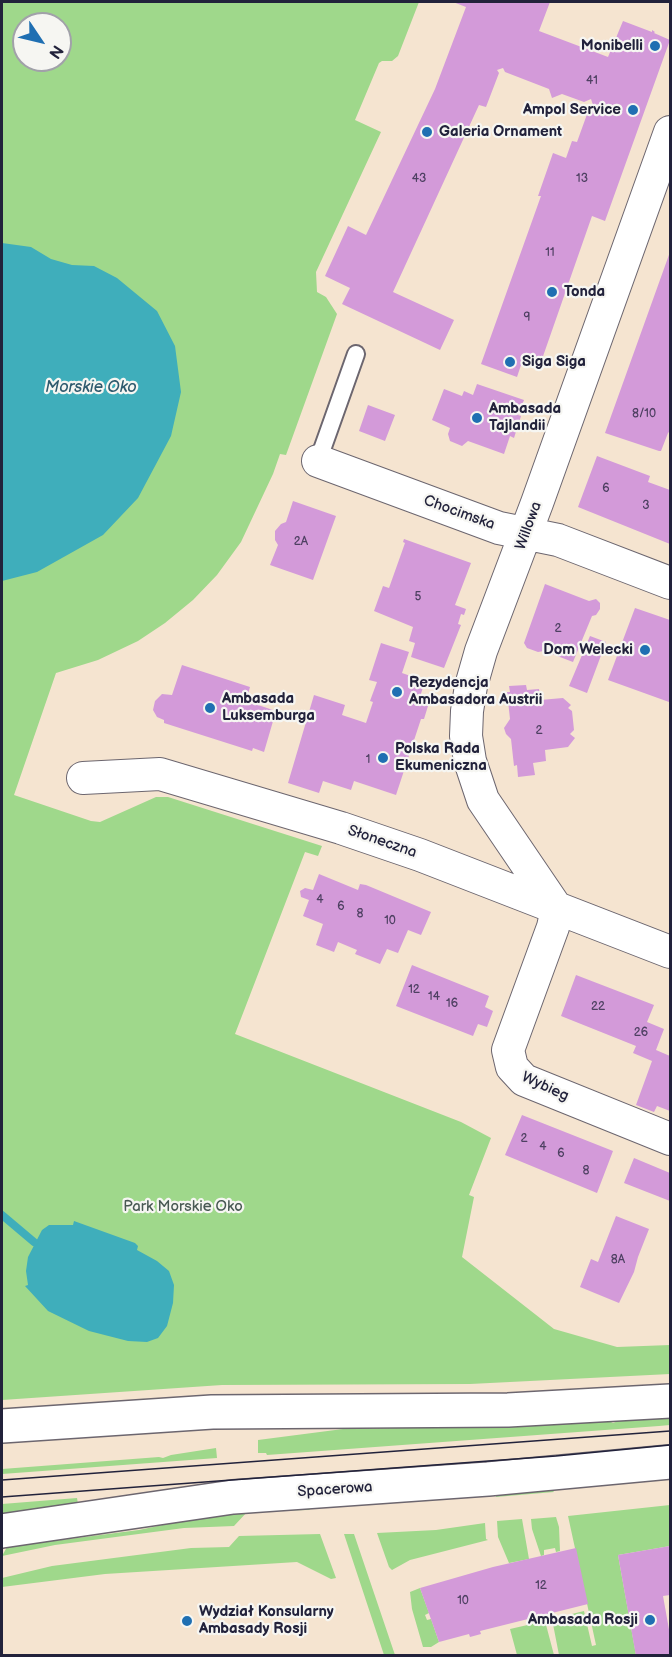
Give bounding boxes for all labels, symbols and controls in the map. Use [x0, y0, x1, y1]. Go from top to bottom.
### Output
north arrow [12, 12, 72, 72]
place label: Monibelli [581, 37, 643, 55]
marker: Monibelli [648, 39, 662, 53]
text: N [44, 41, 67, 62]
house number: 41 [586, 74, 598, 88]
place label: Ampol Service [523, 101, 621, 119]
marker: Ampol Service [626, 103, 640, 117]
place label: Galeria Ornament [439, 123, 562, 141]
marker: Galeria Ornament [420, 125, 434, 139]
house number: 43 [412, 172, 426, 186]
house number: 13 [576, 172, 588, 186]
house number: 11 [545, 246, 555, 260]
place label: Tonda [564, 283, 605, 301]
marker: Tonda [545, 285, 559, 299]
house number: 9 [524, 311, 530, 325]
place label: Siga Siga [522, 353, 586, 371]
marker: Siga Siga [503, 355, 517, 369]
water label: Morskie Oko [45, 378, 137, 398]
place label: Ambasada Tajlandii [489, 400, 561, 435]
house number: 8/10 [632, 407, 656, 421]
marker: Ambasada Tajlandii [470, 411, 484, 425]
house number: 6 [602, 482, 610, 496]
street label: Chocimska [421, 492, 497, 534]
street label: Willowa [512, 499, 546, 553]
house number: 3 [642, 499, 650, 513]
house number: 2A [294, 535, 308, 549]
house number: 5 [415, 590, 421, 604]
house number: 2 [554, 622, 562, 636]
place label: Dom Welecki [543, 641, 633, 659]
marker: Dom Welecki [638, 643, 652, 657]
place label: Rezydencja Ambasadora Austrii [409, 674, 542, 709]
marker: Rezydencja Ambasadora Austrii [390, 685, 404, 699]
place label: Ambasada Luksemburga [222, 690, 315, 725]
marker: Ambasada Luksemburga [203, 701, 217, 715]
house number: 2 [535, 724, 543, 738]
place label: Polska Rada Ekumeniczna [395, 740, 487, 775]
marker: Polska Rada Ekumeniczna [376, 751, 390, 765]
house number: 1 [366, 753, 370, 767]
street label: Słoneczna [345, 822, 419, 862]
house number: 4 [316, 893, 324, 907]
house number: 6 [337, 900, 345, 914]
house number: 8 [357, 907, 363, 921]
house number: 10 [384, 914, 396, 928]
house number: 12 [408, 983, 420, 997]
house number: 14 [428, 990, 440, 1004]
house number: 16 [446, 997, 458, 1011]
house number: 22 [591, 1000, 605, 1014]
house number: 26 [634, 1026, 648, 1040]
street label: Wybieg [519, 1068, 571, 1106]
house number: 2 [520, 1132, 528, 1146]
house number: 4 [539, 1140, 547, 1154]
house number: 6 [557, 1147, 565, 1161]
house number: 8 [583, 1164, 589, 1178]
park label: Park Morskie Oko [123, 1198, 243, 1216]
house number: 8A [611, 1253, 625, 1267]
street label: Spacerowa [297, 1478, 373, 1502]
house number: 12 [535, 1579, 547, 1593]
house number: 10 [457, 1594, 469, 1608]
place label: Wydział Konsularny Ambasady Rosji [199, 1603, 334, 1638]
place label: Ambasada Rosji [528, 1611, 638, 1629]
marker: Ambasada Rosji [643, 1613, 657, 1627]
marker: Wydział Konsularny Ambasady Rosji [180, 1614, 194, 1628]

